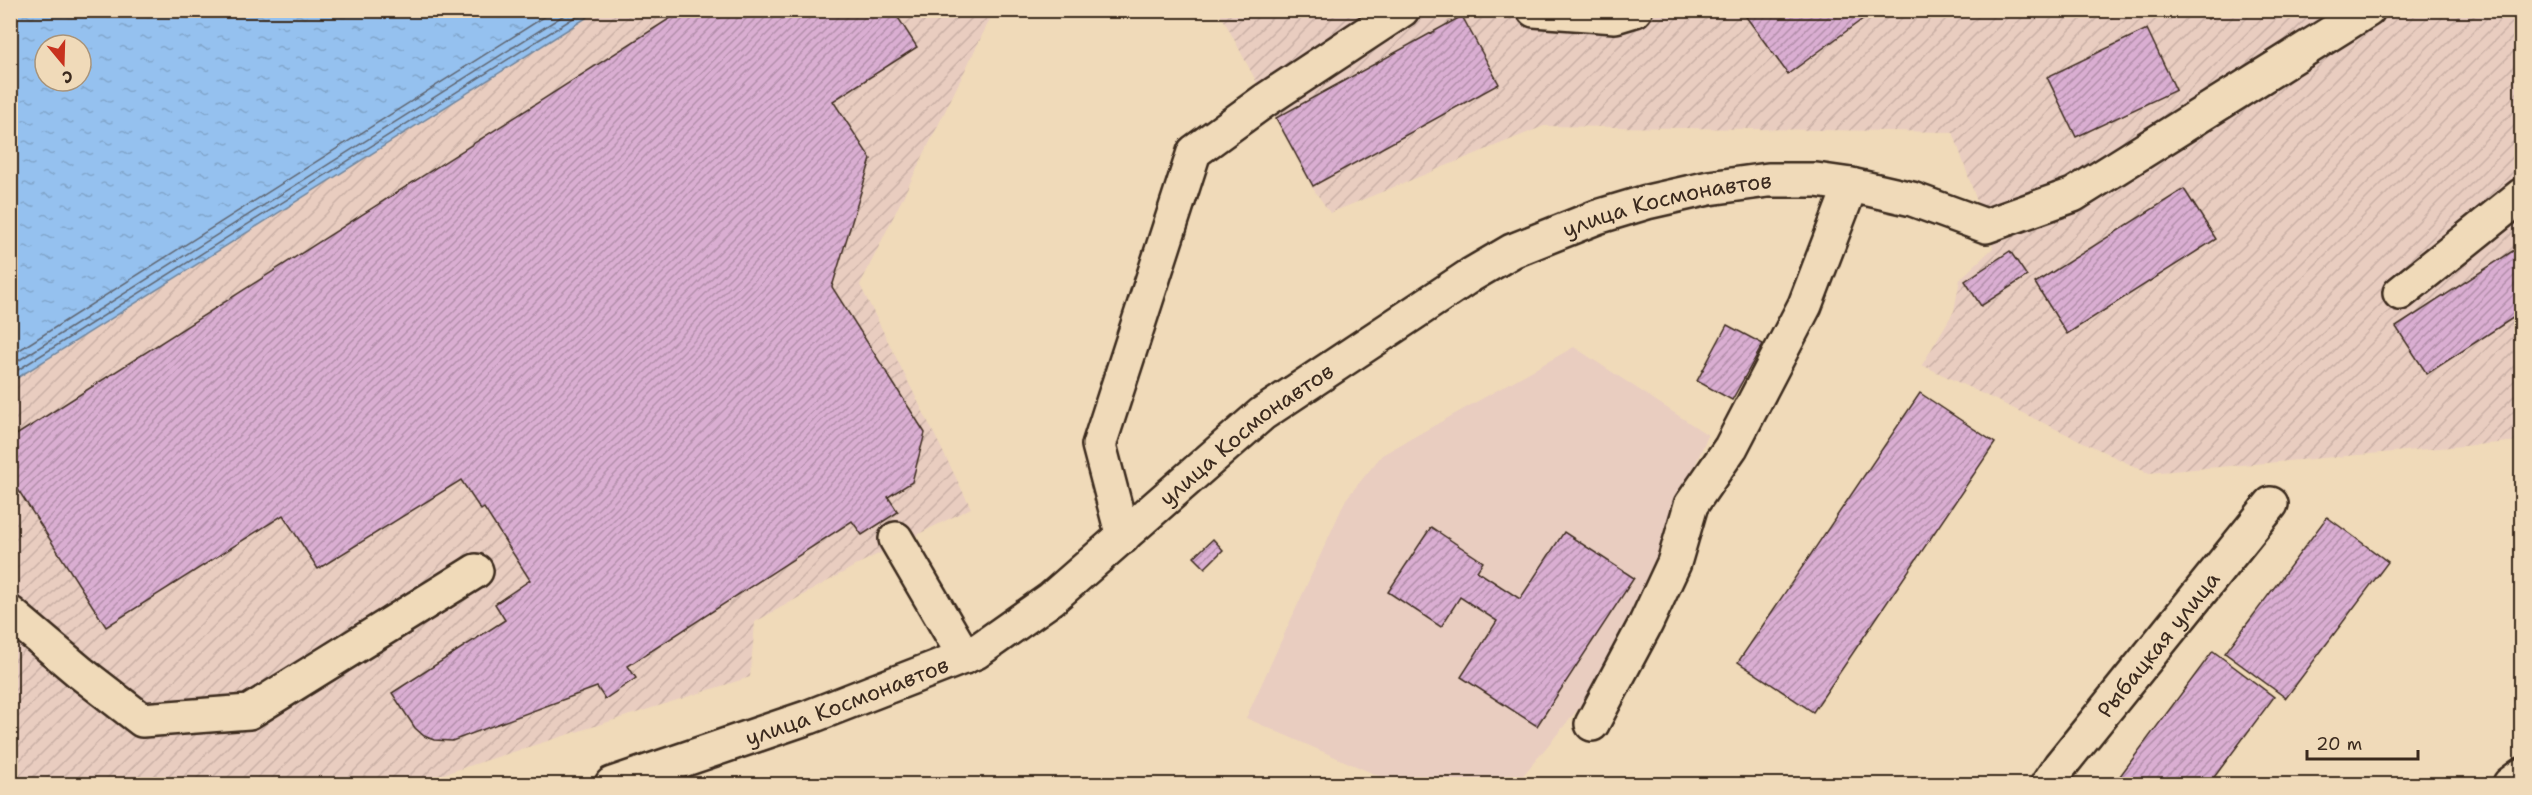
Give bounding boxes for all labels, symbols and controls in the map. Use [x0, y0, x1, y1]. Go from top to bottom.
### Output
north arrow [33, 33, 93, 93]
text: С [59, 65, 76, 88]
street label: улица Космонавтов [1558, 166, 1774, 244]
street label: улица Космонавтов [1153, 356, 1339, 513]
street label: Рыбацкая улица [2091, 565, 2226, 724]
street label: улица Космонавтов [741, 650, 953, 753]
scale bar [2307, 723, 2418, 761]
text: 20 m [2316, 732, 2362, 756]

